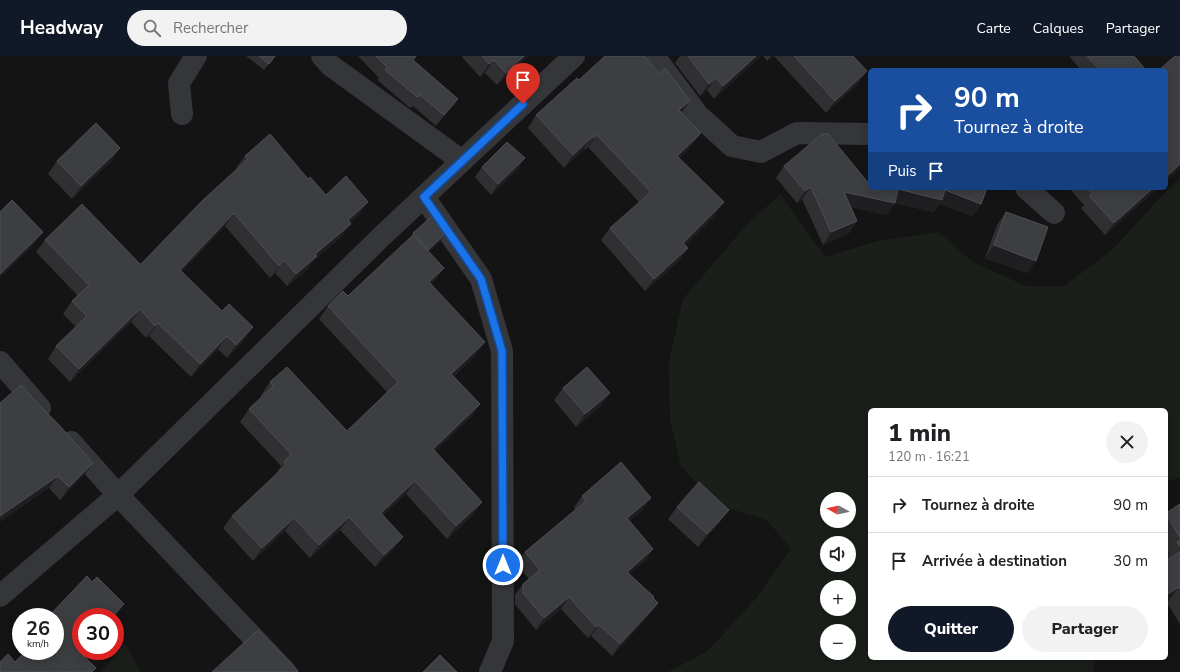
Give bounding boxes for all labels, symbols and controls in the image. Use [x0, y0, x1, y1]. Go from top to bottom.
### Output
search box [127, 10, 407, 46]
text: Headway [20, 15, 103, 41]
icon: search [141, 17, 163, 39]
text: Rechercher [173, 18, 248, 38]
text: Carte [977, 19, 1011, 38]
text: Calques [1033, 19, 1084, 38]
text: Partager [1106, 19, 1160, 38]
pin [506, 63, 540, 104]
icon: arrive [512, 69, 534, 91]
text: 90 m [954, 79, 1020, 117]
icon: right [888, 84, 940, 136]
text: Tournez à droite [954, 115, 1084, 139]
icon: arrive [925, 160, 947, 182]
text: Puis [888, 161, 917, 181]
text: 1 min [888, 417, 951, 449]
button: close [1106, 421, 1148, 463]
text: 120 m · 16:21 [888, 448, 970, 466]
north arrow [820, 492, 856, 528]
map controls [820, 492, 856, 660]
icon: right [888, 494, 910, 516]
text: Tournez à droite [922, 495, 1035, 515]
text: 90 m [1113, 495, 1148, 515]
button: sound [820, 536, 856, 572]
position arrow [482, 544, 524, 586]
icon: arrive [888, 550, 910, 572]
text: Arrivée à destination [922, 551, 1067, 571]
text: 30 m [1113, 551, 1148, 571]
button: + [820, 580, 856, 616]
button: Quitter [888, 606, 1014, 652]
button: Partager [1022, 606, 1148, 652]
speed limit sign: 30 [72, 608, 124, 660]
text: 26 [26, 615, 50, 642]
button: − [820, 624, 856, 660]
text: km/h [27, 637, 49, 651]

